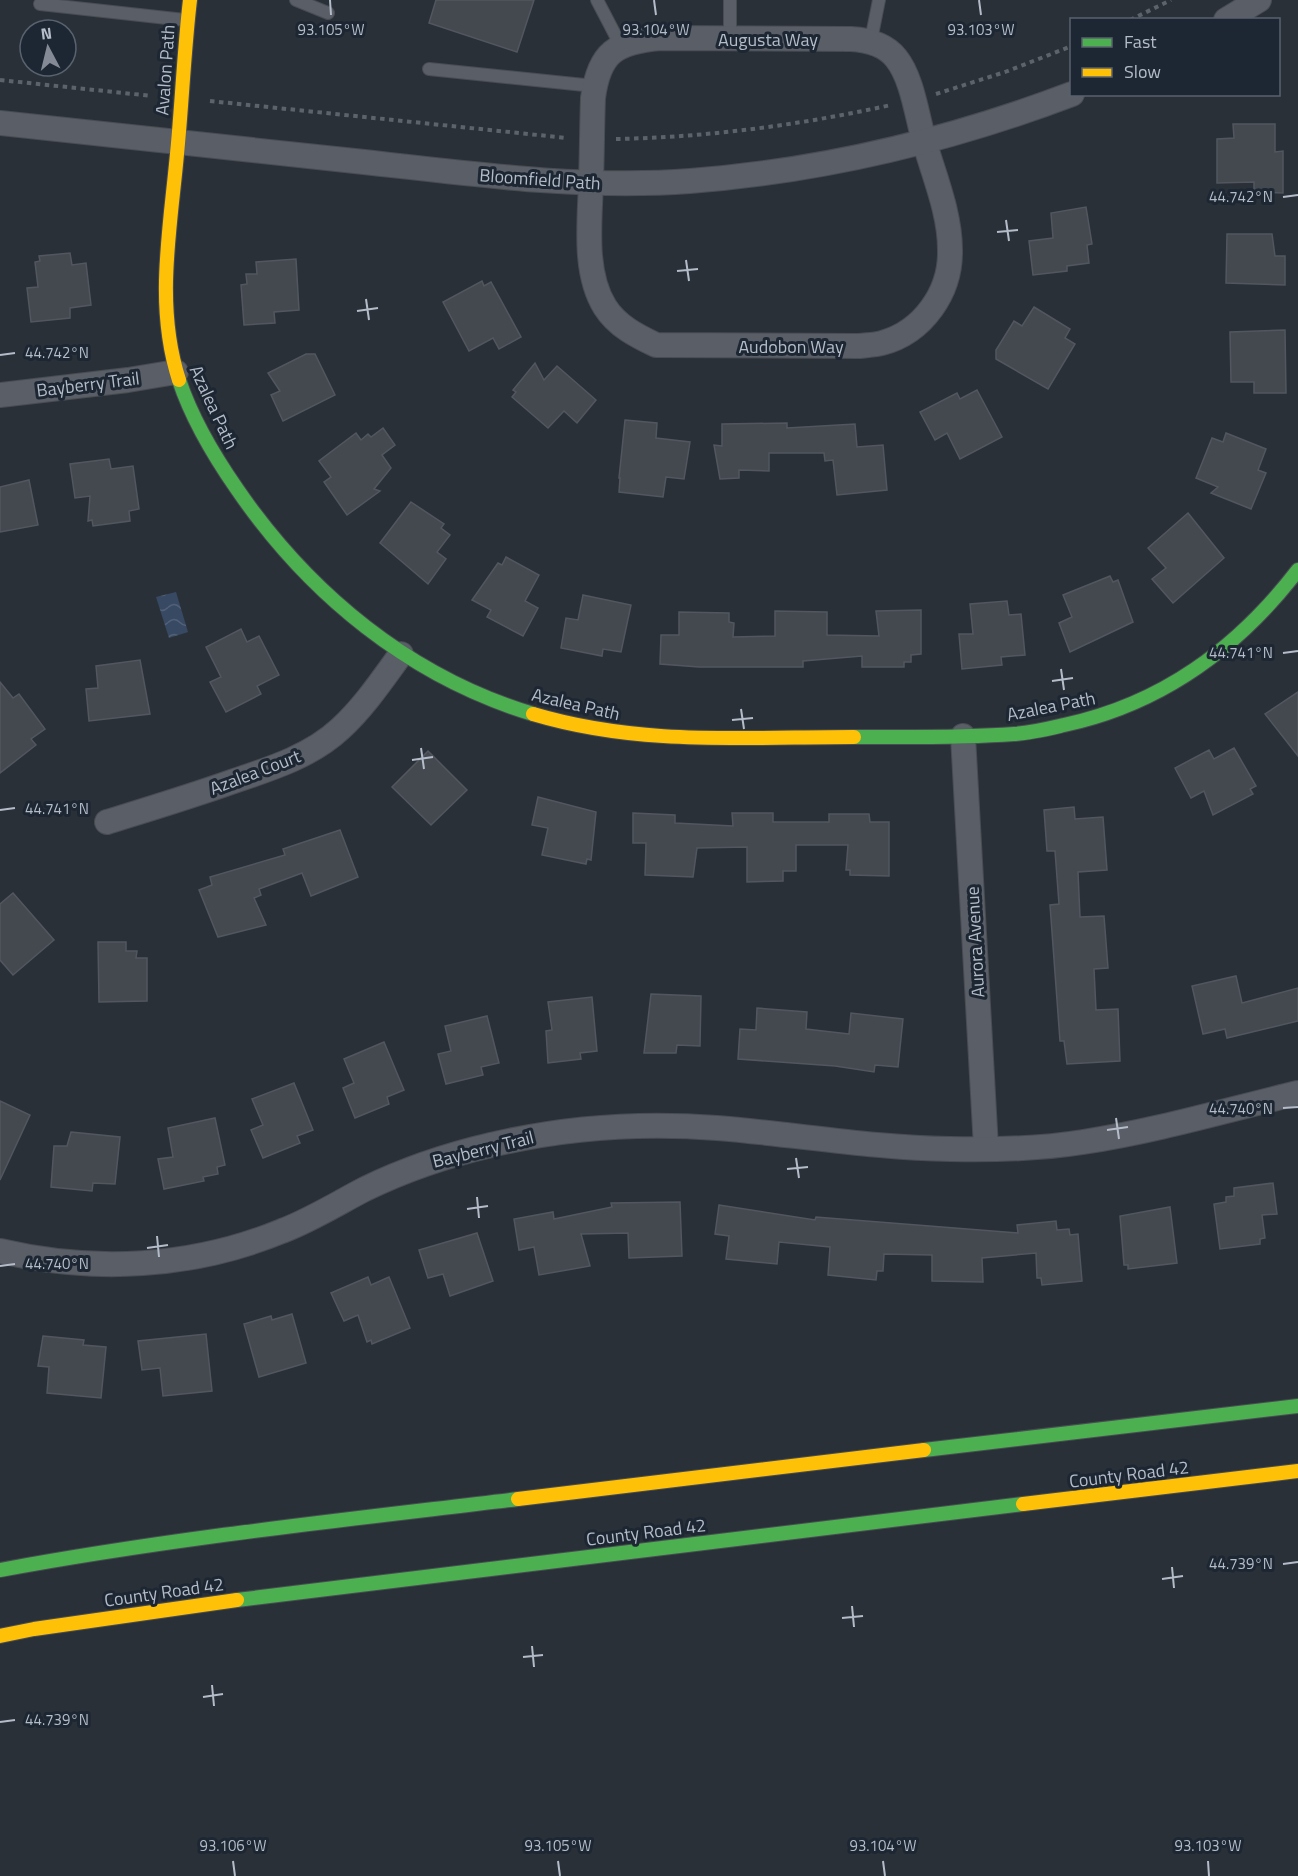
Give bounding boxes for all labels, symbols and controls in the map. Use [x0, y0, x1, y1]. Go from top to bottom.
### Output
north arrow [18, 18, 78, 78]
text: 93.105°W [298, 18, 364, 41]
text: 93.104°W [623, 18, 689, 41]
text: 93.103°W [948, 18, 1014, 41]
legend [1070, 18, 1280, 96]
text: N [39, 21, 53, 46]
street label: Avalon Path [148, 24, 182, 116]
street label: Augusta Way [718, 26, 818, 53]
text: Fast [1124, 28, 1157, 55]
text: Slow [1124, 58, 1161, 85]
street label: Bloomfield Path [478, 161, 602, 197]
text: 44.742°N [1209, 185, 1273, 208]
street label: Audobon Way [738, 333, 844, 360]
text: 44.742°N [25, 341, 89, 364]
street label: Azalea Path [183, 361, 245, 453]
street label: Bayberry Trail [35, 364, 141, 404]
text: 44.741°N [1209, 641, 1273, 664]
street label: Azalea Path [529, 681, 623, 727]
street label: Azalea Path [1004, 684, 1098, 728]
street label: Azalea Court [206, 742, 305, 802]
text: 44.741°N [25, 797, 89, 820]
street label: Aurora Avenue [959, 886, 991, 998]
text: 44.740°N [1209, 1097, 1273, 1120]
street label: Bayberry Trail [429, 1123, 537, 1175]
text: 44.740°N [25, 1252, 89, 1275]
street label: County Road 42 [1068, 1453, 1190, 1495]
street label: County Road 42 [585, 1511, 707, 1553]
text: 44.739°N [1209, 1552, 1273, 1575]
street label: County Road 42 [103, 1570, 225, 1614]
text: 44.739°N [25, 1708, 89, 1731]
text: 93.106°W [200, 1834, 266, 1857]
text: 93.105°W [525, 1834, 591, 1857]
text: 93.104°W [850, 1834, 916, 1857]
text: 93.103°W [1175, 1834, 1241, 1857]

